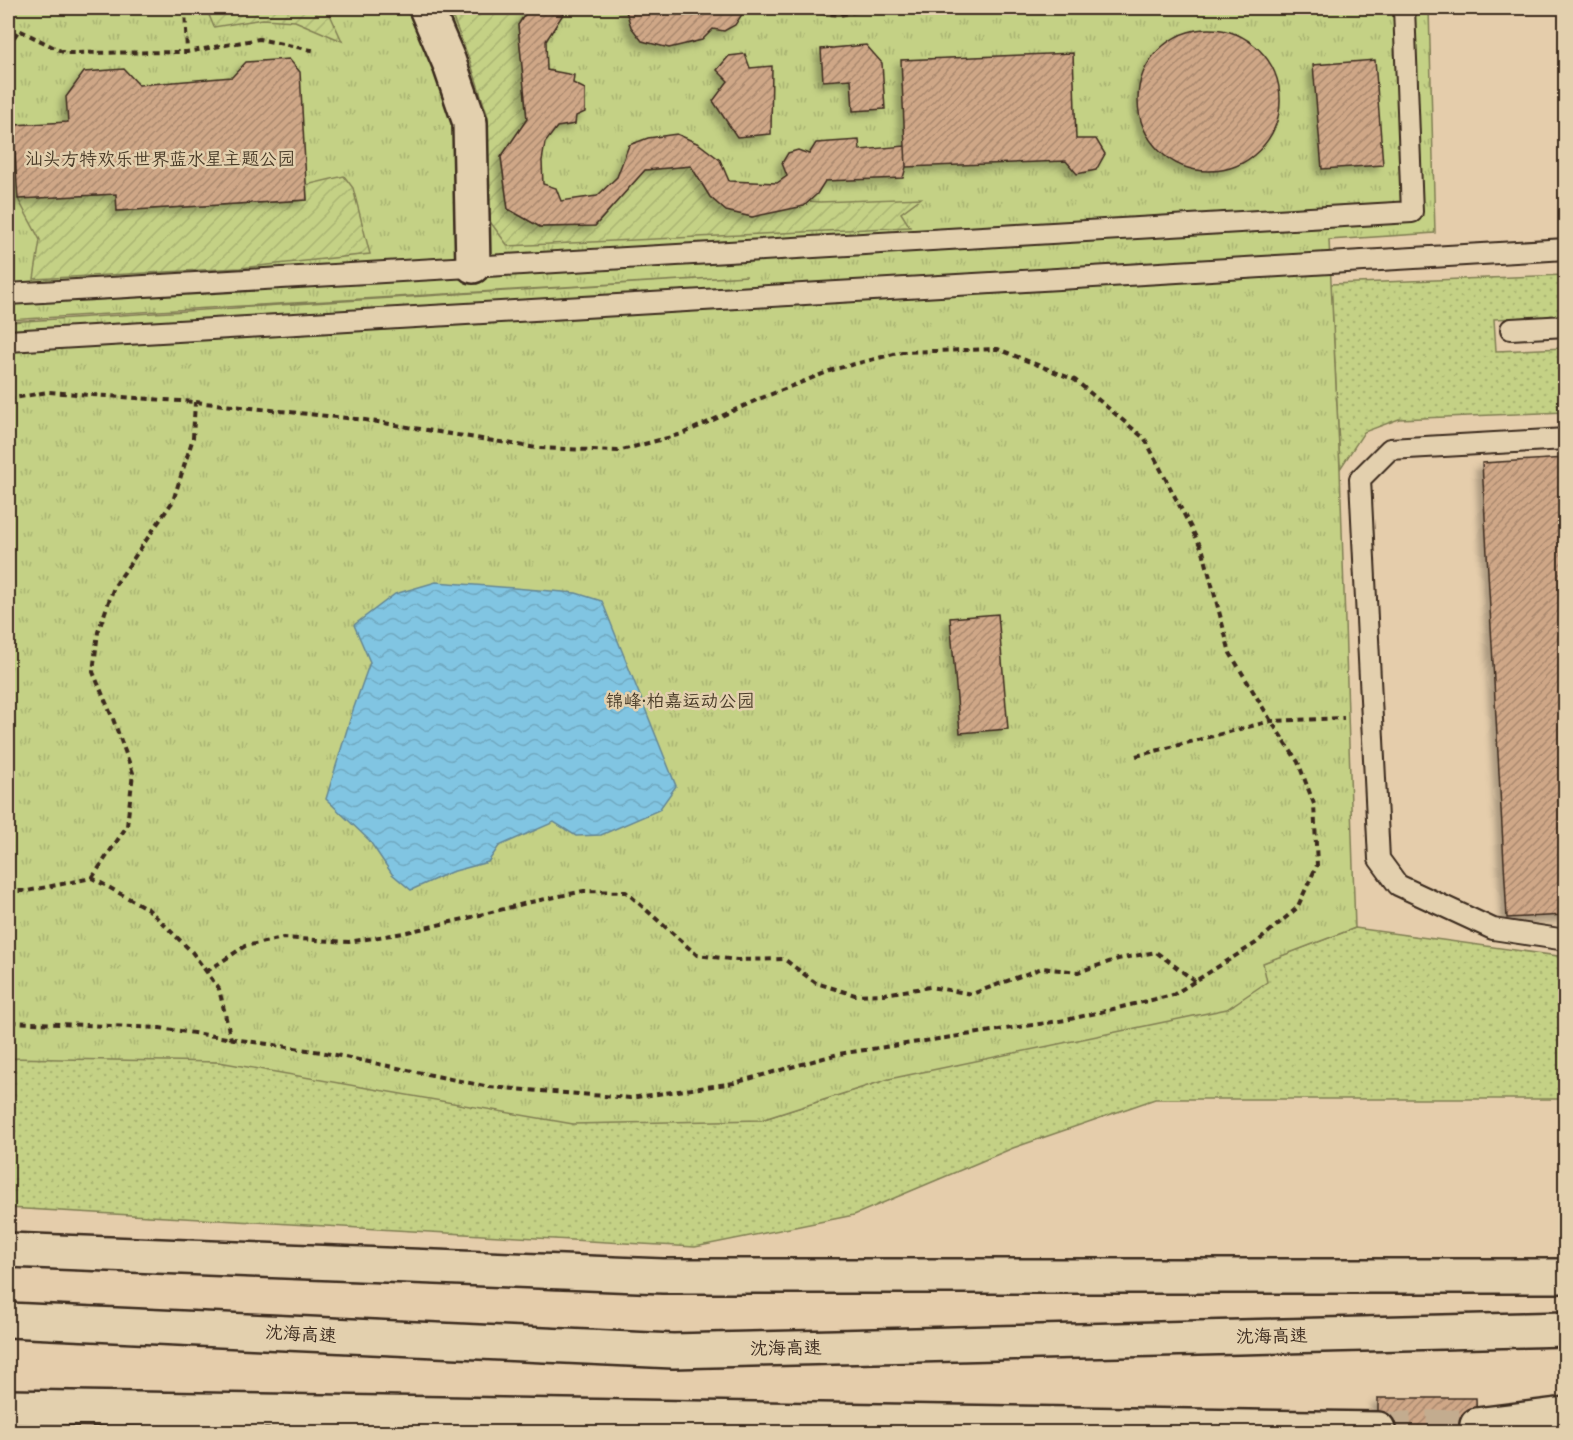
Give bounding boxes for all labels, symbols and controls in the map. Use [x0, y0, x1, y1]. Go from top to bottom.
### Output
park label: 汕头方特欢乐世界蓝水星主题公园 [25, 143, 295, 175]
park label: 锦峰·柏嘉运动公园 [606, 685, 754, 717]
street label: 沈海高速 [264, 1316, 338, 1352]
street label: 沈海高速 [1236, 1319, 1308, 1353]
street label: 沈海高速 [750, 1331, 822, 1365]

